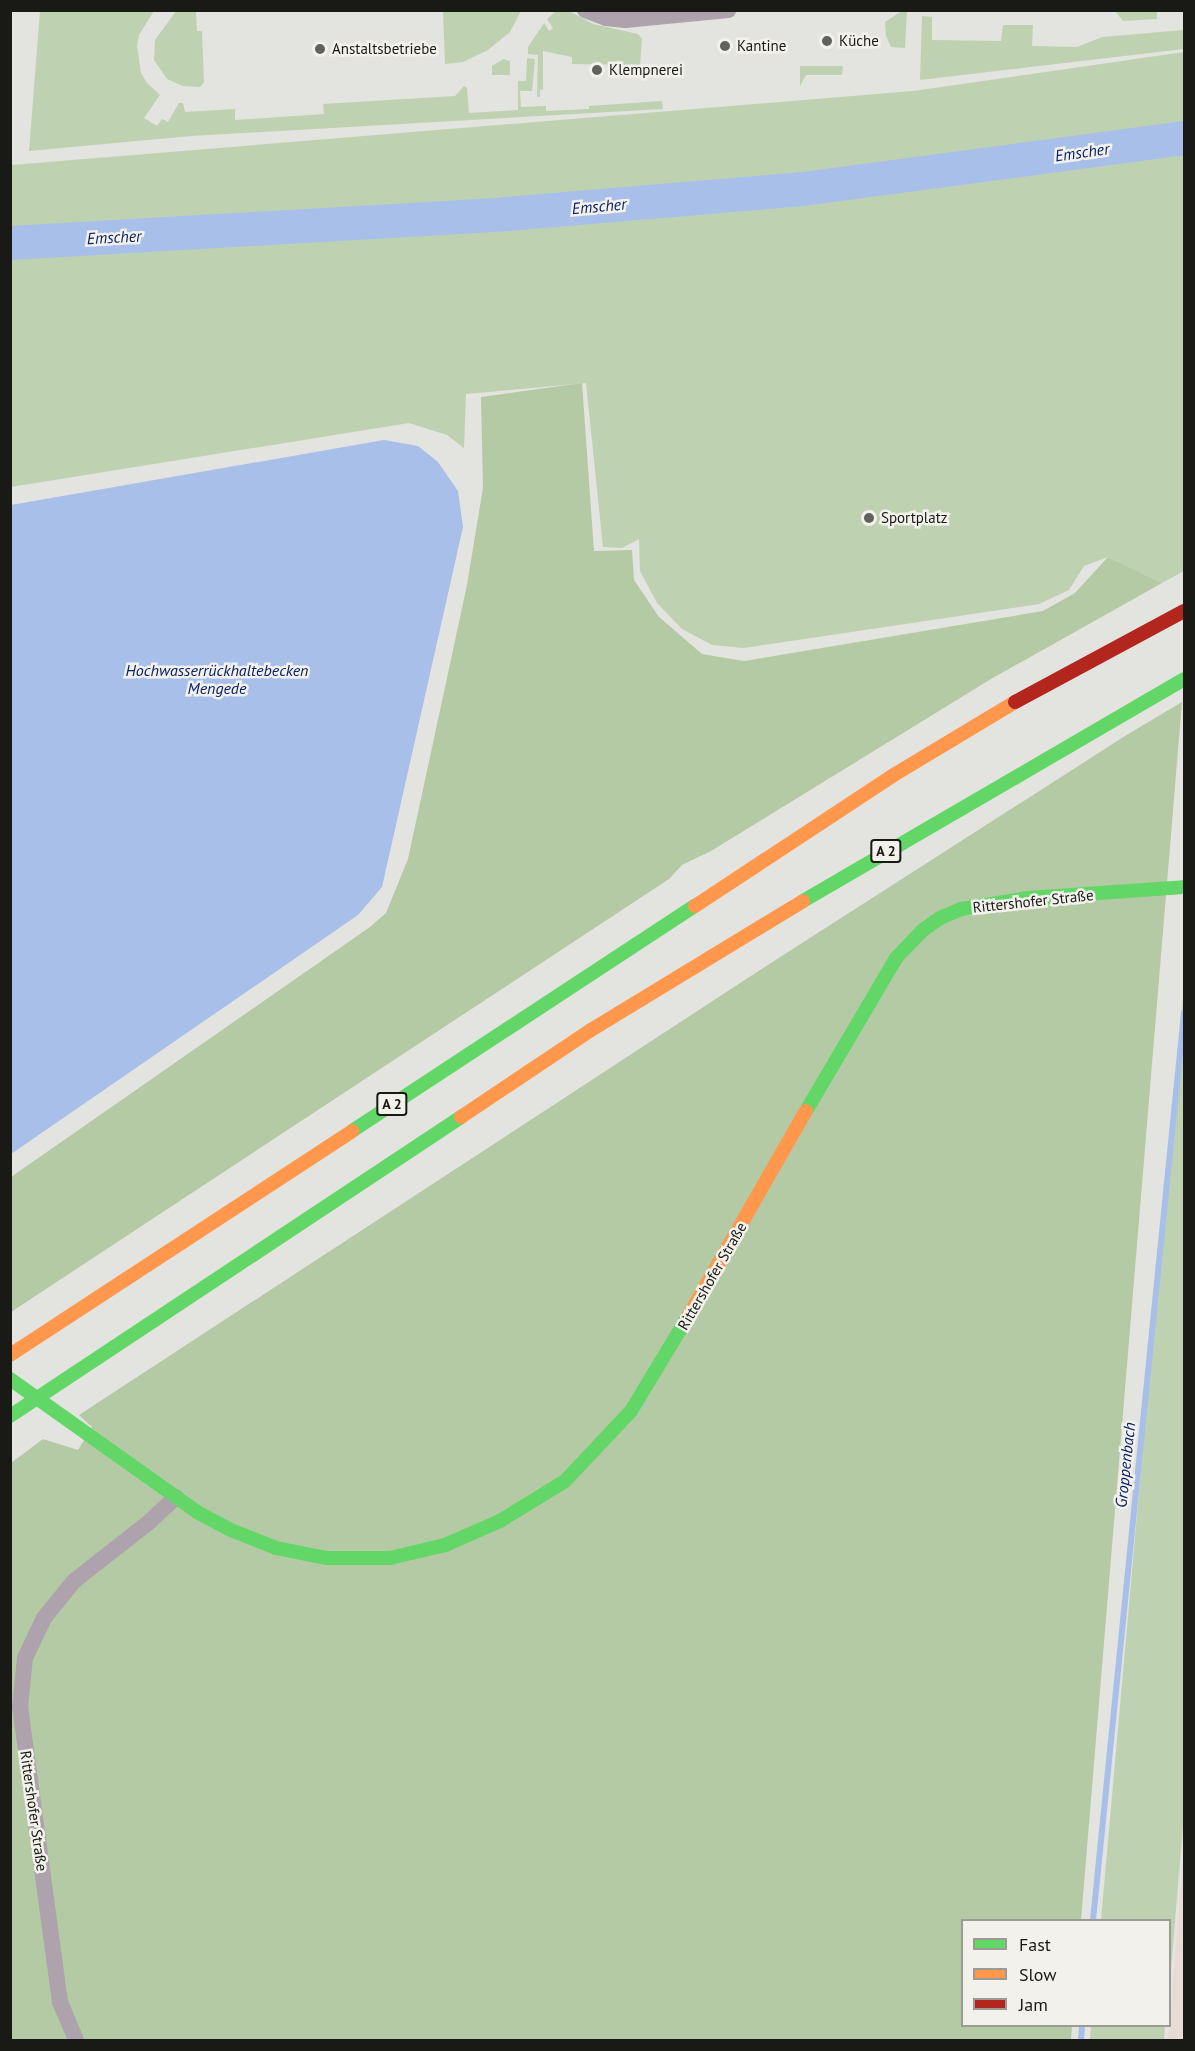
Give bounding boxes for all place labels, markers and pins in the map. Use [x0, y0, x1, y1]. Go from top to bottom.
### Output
place label: Küche [839, 32, 879, 50]
marker: Küche [820, 34, 834, 48]
place label: Kantine [737, 37, 786, 55]
marker: Kantine [718, 39, 732, 53]
place label: Anstaltsbetriebe [332, 40, 437, 58]
marker: Anstaltsbetriebe [313, 42, 327, 56]
place label: Klempnerei [609, 61, 683, 79]
marker: Klempnerei [590, 63, 604, 77]
place label: Sportplatz [881, 509, 947, 527]
marker: Sportplatz [862, 511, 876, 525]

